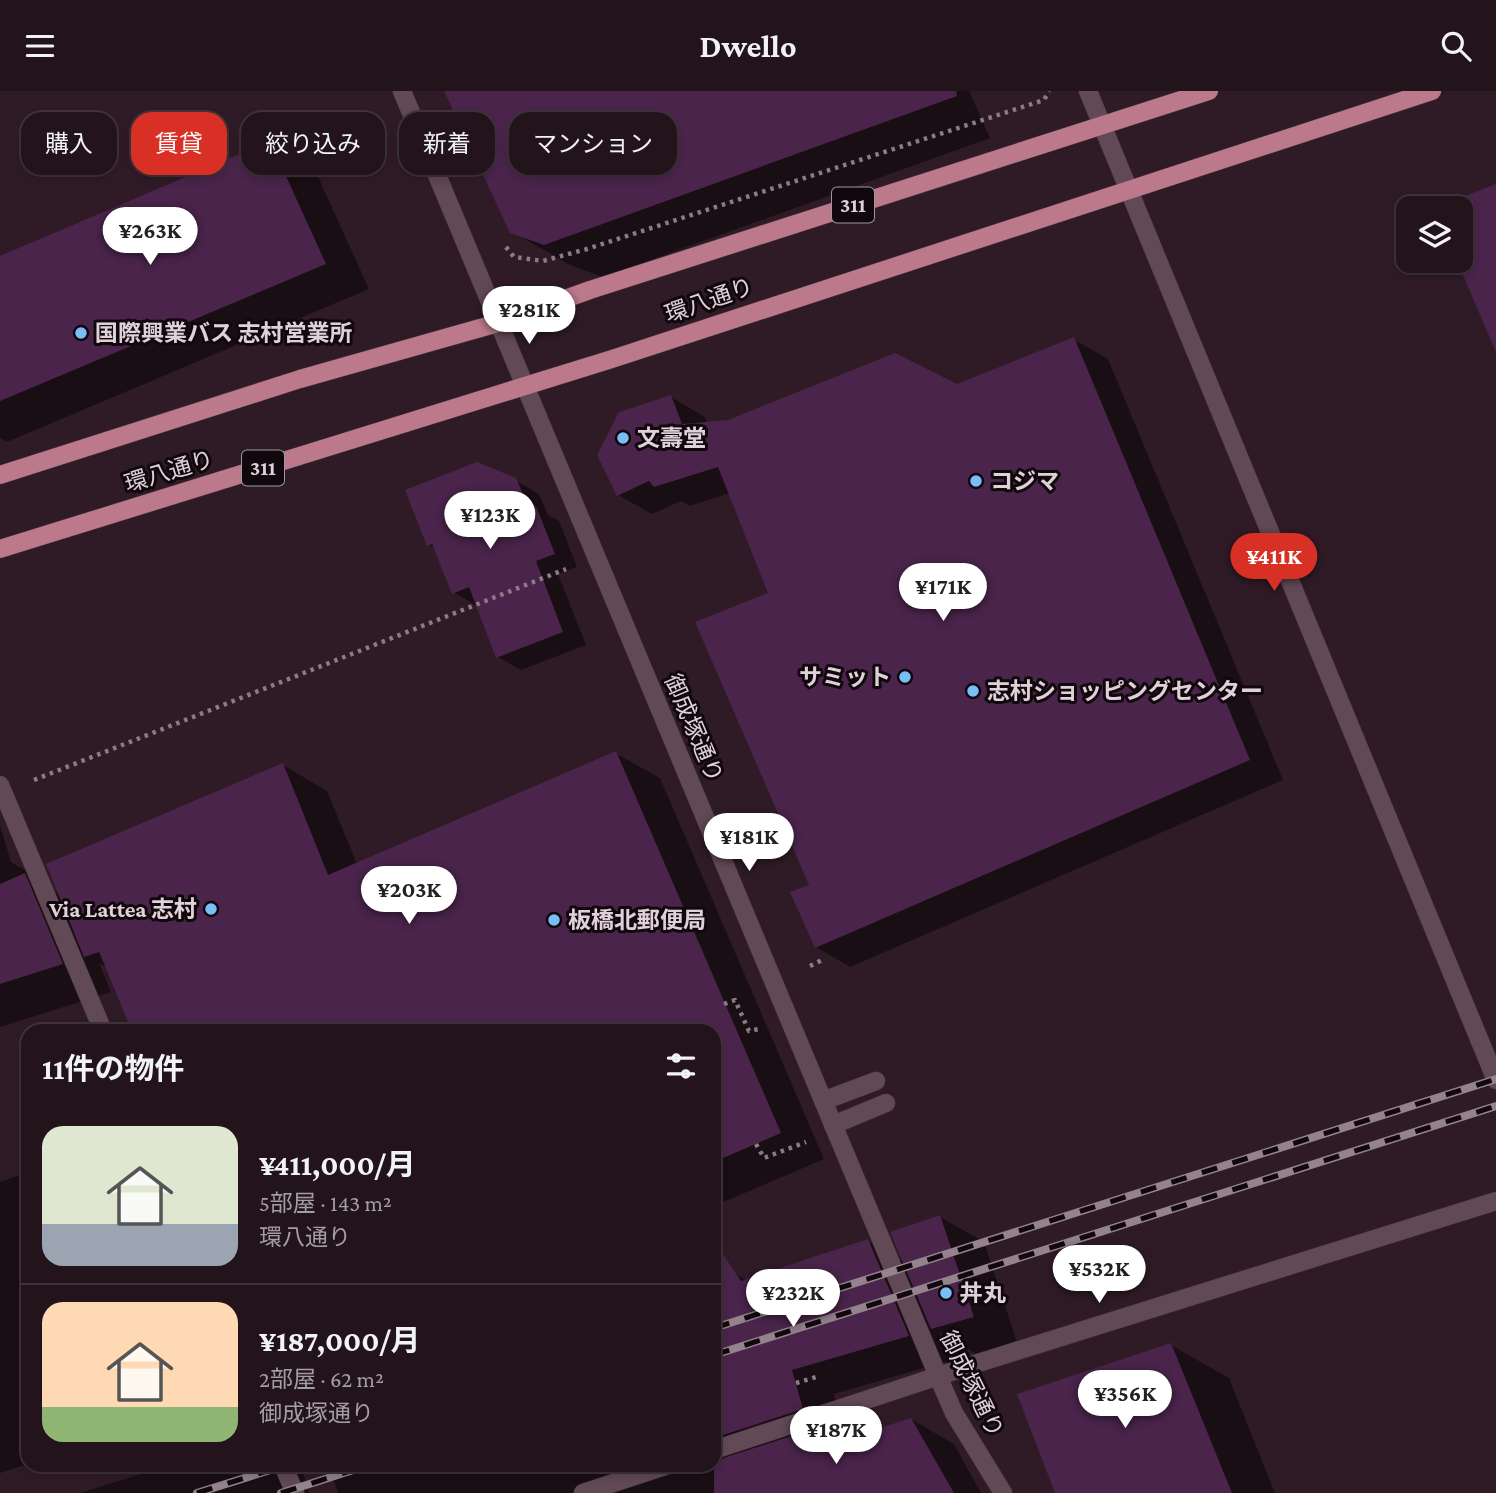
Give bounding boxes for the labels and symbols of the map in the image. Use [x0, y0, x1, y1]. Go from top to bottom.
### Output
road number: 311 [832, 187, 874, 223]
pin: ¥263K [101, 207, 199, 267]
street label: 環八通り [661, 273, 757, 327]
pin: ¥281K [480, 287, 578, 346]
place label: 国際興業バス 志村営業所 [95, 320, 352, 346]
marker: 国際興業バス 志村営業所 [73, 325, 89, 341]
place label: 文壽堂 [637, 425, 706, 451]
marker: 文壽堂 [615, 430, 631, 446]
street label: 環八通り [121, 445, 217, 497]
road number: 311 [242, 451, 284, 485]
place label: コジマ [990, 468, 1059, 494]
marker: コジマ [968, 473, 984, 489]
pin: ¥123K [441, 491, 539, 551]
pin: ¥411K [1225, 533, 1323, 593]
pin: ¥171K [894, 563, 992, 623]
place label: サミット [799, 664, 891, 690]
marker: サミット [897, 669, 913, 685]
street label: 御成塚通り [660, 670, 728, 786]
place label: 志村ショッピングセンター [987, 678, 1263, 704]
marker: 志村ショッピングセンター [965, 683, 981, 699]
pin: ¥181K [700, 813, 798, 873]
pin: ¥203K [360, 867, 458, 926]
place label: Via Lattea 志村 [48, 896, 197, 922]
marker: Via Lattea 志村 [203, 901, 219, 917]
place label: 板橋北郵便局 [568, 907, 706, 933]
marker: 板橋北郵便局 [546, 912, 562, 928]
pin: ¥532K [1050, 1245, 1148, 1305]
pin: ¥232K [744, 1269, 842, 1329]
place label: 丼丸 [960, 1280, 1006, 1306]
marker: 丼丸 [938, 1285, 954, 1301]
street label: 御成塚通り [935, 1327, 1009, 1441]
pin: ¥356K [1076, 1371, 1174, 1430]
pin: ¥187K [787, 1407, 885, 1466]

